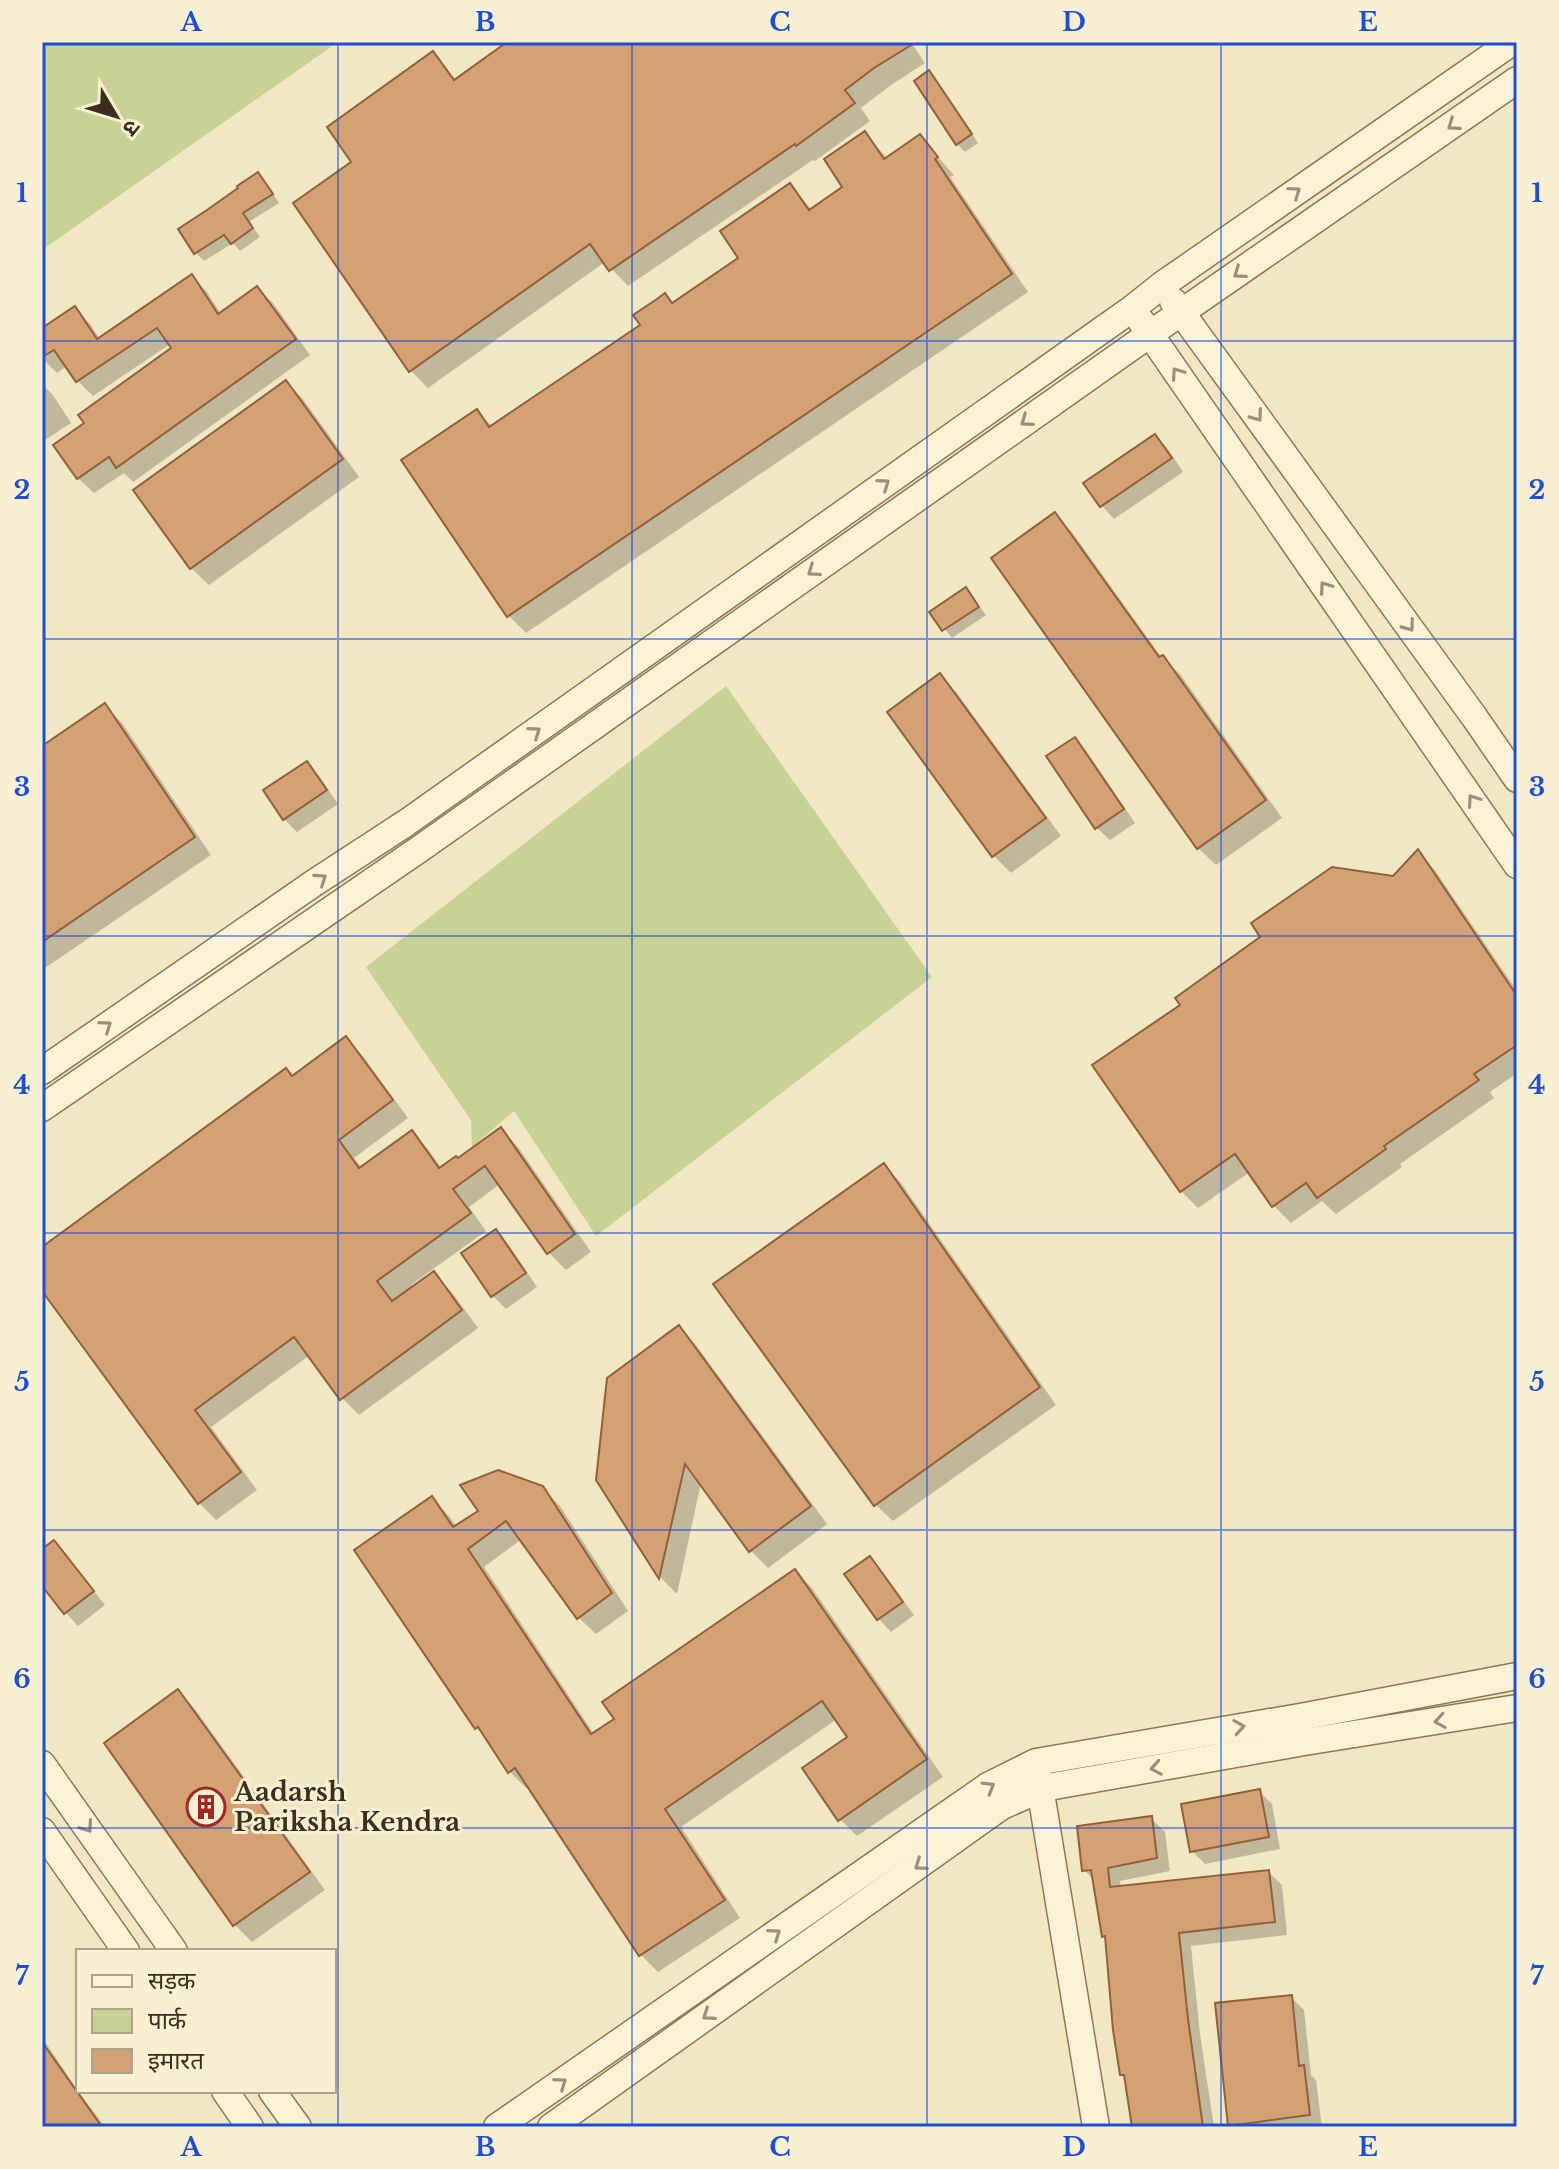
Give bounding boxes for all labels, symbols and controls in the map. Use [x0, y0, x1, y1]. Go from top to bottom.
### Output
text: A [179, 6, 202, 38]
text: B [475, 6, 495, 38]
text: C [769, 6, 791, 38]
text: D [1062, 6, 1086, 38]
text: E [1358, 6, 1378, 38]
north arrow [76, 76, 156, 156]
text: उ [116, 115, 146, 142]
one-way arrow [1447, 115, 1461, 130]
text: 1 [16, 177, 28, 209]
text: 1 [1531, 177, 1543, 209]
one-way arrow [1286, 187, 1300, 202]
one-way arrow [1234, 263, 1248, 278]
one-way arrow [1172, 367, 1187, 381]
one-way arrow [1247, 407, 1262, 421]
one-way arrow [1020, 411, 1034, 426]
text: 2 [14, 474, 30, 506]
text: 2 [1529, 474, 1545, 506]
one-way arrow [875, 479, 889, 494]
one-way arrow [808, 561, 822, 576]
one-way arrow [1320, 581, 1335, 595]
one-way arrow [1400, 618, 1414, 632]
one-way arrow [526, 727, 540, 742]
text: 3 [14, 771, 30, 803]
text: 3 [1529, 771, 1545, 803]
one-way arrow [1468, 795, 1483, 809]
one-way arrow [312, 874, 326, 889]
one-way arrow [98, 1021, 112, 1036]
text: 4 [13, 1069, 31, 1101]
text: 4 [1528, 1069, 1546, 1101]
text: 5 [14, 1366, 30, 1398]
text: 5 [1529, 1366, 1545, 1398]
text: 6 [13, 1663, 31, 1695]
text: 6 [1528, 1663, 1546, 1695]
one-way arrow [1433, 1711, 1447, 1728]
one-way arrow [1233, 1720, 1246, 1737]
one-way arrow [1149, 1759, 1163, 1776]
place label: Aadarsh Pariksha Kendra [233, 1776, 460, 1838]
one-way arrow [980, 1781, 995, 1797]
building icon: Aadarsh Pariksha Kendra [185, 1786, 227, 1828]
one-way arrow [77, 1819, 92, 1833]
one-way arrow [914, 1855, 929, 1869]
one-way arrow [766, 1929, 780, 1944]
legend [76, 1949, 336, 2093]
text: 7 [15, 1960, 29, 1992]
text: 7 [1530, 1960, 1544, 1992]
text: सड़क [148, 1966, 196, 1995]
one-way arrow [703, 2005, 717, 2020]
text: पार्क [148, 2006, 187, 2035]
text: इमारत [148, 2046, 205, 2075]
one-way arrow [552, 2078, 566, 2093]
text: A [179, 2131, 202, 2163]
text: B [475, 2131, 495, 2163]
text: C [769, 2131, 791, 2163]
text: D [1062, 2131, 1086, 2163]
text: E [1358, 2131, 1378, 2163]

